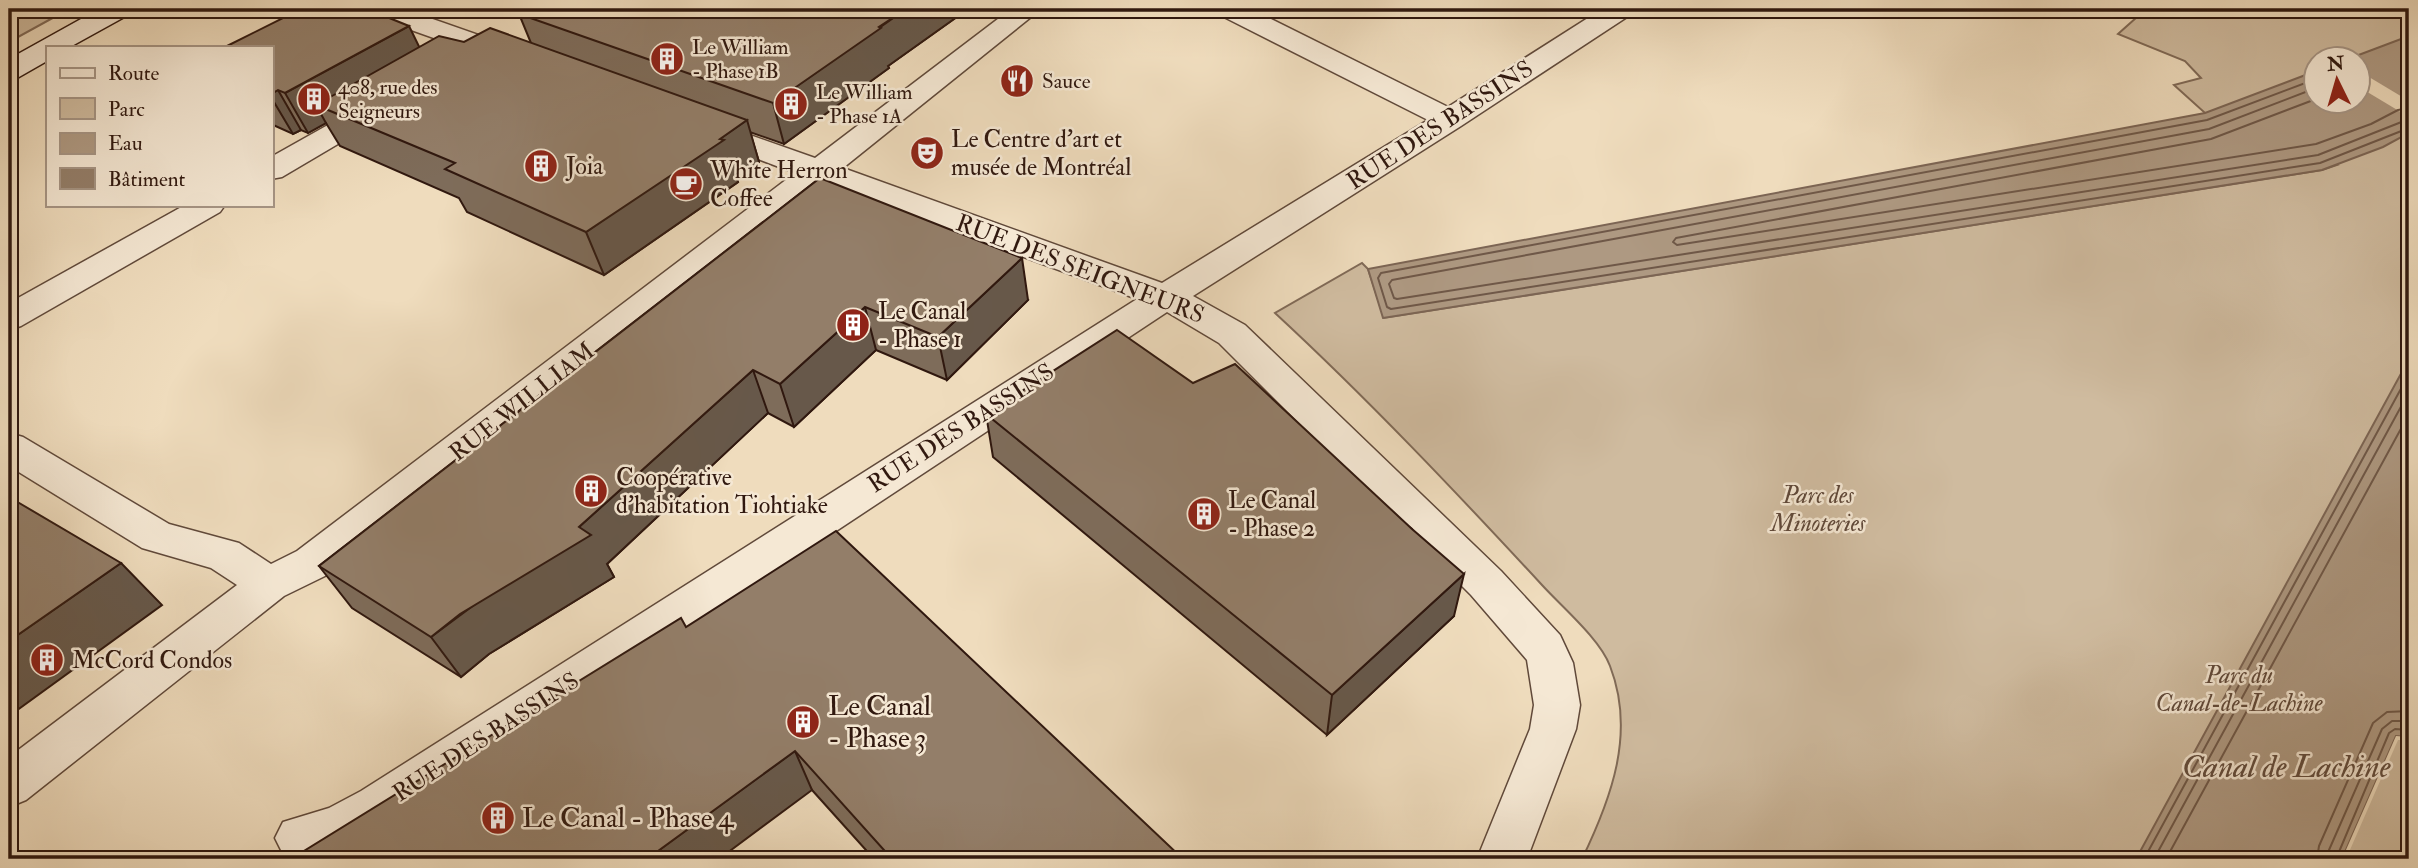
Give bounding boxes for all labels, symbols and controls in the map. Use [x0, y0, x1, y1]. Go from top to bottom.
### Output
place label: Le William - Phase 1B [692, 34, 789, 85]
building icon: Le William - Phase 1B [648, 40, 686, 78]
legend [46, 46, 273, 206]
north arrow [2302, 46, 2372, 116]
text: N [2325, 51, 2346, 77]
street label: RUE DES BASSINS [1341, 53, 1539, 197]
text: Route [108, 60, 160, 87]
restaurant icon: Sauce [998, 62, 1036, 100]
place label: Sauce [1042, 68, 1091, 95]
place label: 408, rue des Seigneurs [338, 74, 438, 125]
place label: Le William - Phase 1A [816, 79, 913, 130]
building icon: 408, rue des Seigneurs [295, 80, 333, 118]
building icon: Le William - Phase 1A [772, 85, 810, 123]
text: Parc [108, 96, 145, 123]
place label: Le Centre d'art et musée de Montréal [951, 124, 1131, 183]
text: Eau [108, 130, 143, 157]
theatre icon: Le Centre d'art et musée de Montréal [908, 134, 946, 172]
building icon: Joia [522, 147, 560, 185]
place label: Joia [565, 151, 604, 182]
place label: White Herron Coffee [709, 155, 848, 214]
cafe icon: White Herron Coffee [667, 165, 705, 203]
text: Bâtiment [108, 166, 185, 193]
street label: RUE DES SEIGNEURS [951, 207, 1209, 331]
place label: Le Canal - Phase 1 [878, 296, 966, 355]
building icon: Le Canal - Phase 1 [834, 306, 872, 344]
street label: RUE WILLIAM [443, 336, 601, 468]
street label: RUE DES BASSINS [862, 356, 1060, 500]
place label: Coopérative d'habitation Tiohtiake [616, 462, 828, 521]
building icon: Coopérative d'habitation Tiohtiake [572, 472, 610, 510]
park label: Parc des Minoteries [1769, 480, 1866, 539]
place label: Le Canal - Phase 2 [1228, 485, 1316, 544]
building icon: Le Canal - Phase 2 [1185, 495, 1223, 533]
building icon: McCord Condos [28, 641, 66, 679]
place label: McCord Condos [72, 645, 232, 676]
park label: Parc du Canal-de-Lachine [2156, 660, 2323, 719]
street label: RUE DES BASSINS [387, 665, 585, 809]
place label: Le Canal - Phase 3 [828, 689, 931, 756]
building icon: Le Canal - Phase 3 [784, 703, 822, 741]
water label: Canal de Lachine [2182, 747, 2391, 787]
building icon: Le Canal - Phase 4 [479, 799, 517, 837]
place label: Le Canal - Phase 4 [522, 801, 735, 836]

